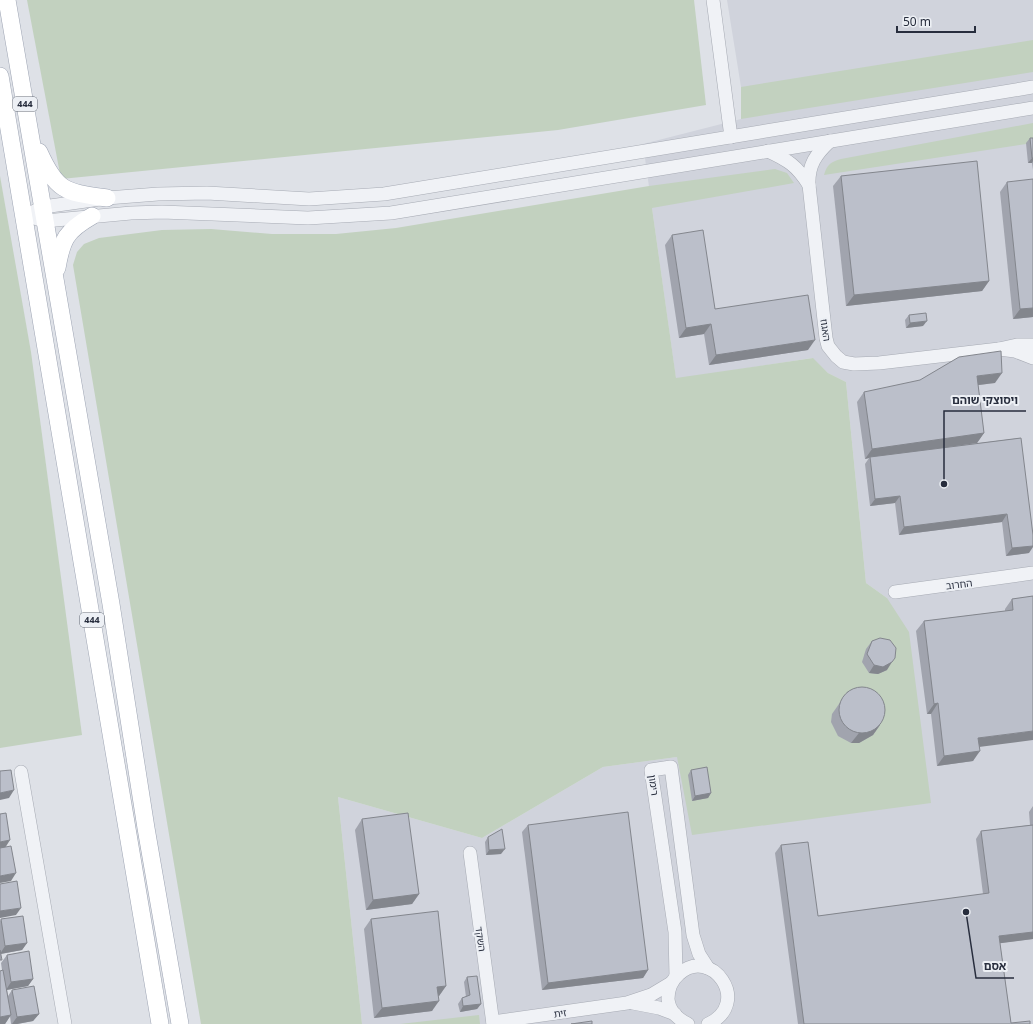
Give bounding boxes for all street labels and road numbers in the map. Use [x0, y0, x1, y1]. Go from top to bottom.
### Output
road number: 444 [13, 97, 37, 111]
street label: האגוז [817, 318, 835, 342]
street label: החרוב [945, 575, 973, 593]
road number: 444 [80, 613, 104, 627]
street label: רימון [646, 774, 662, 796]
street label: השקד [472, 926, 490, 952]
street label: זית [553, 1005, 567, 1021]

